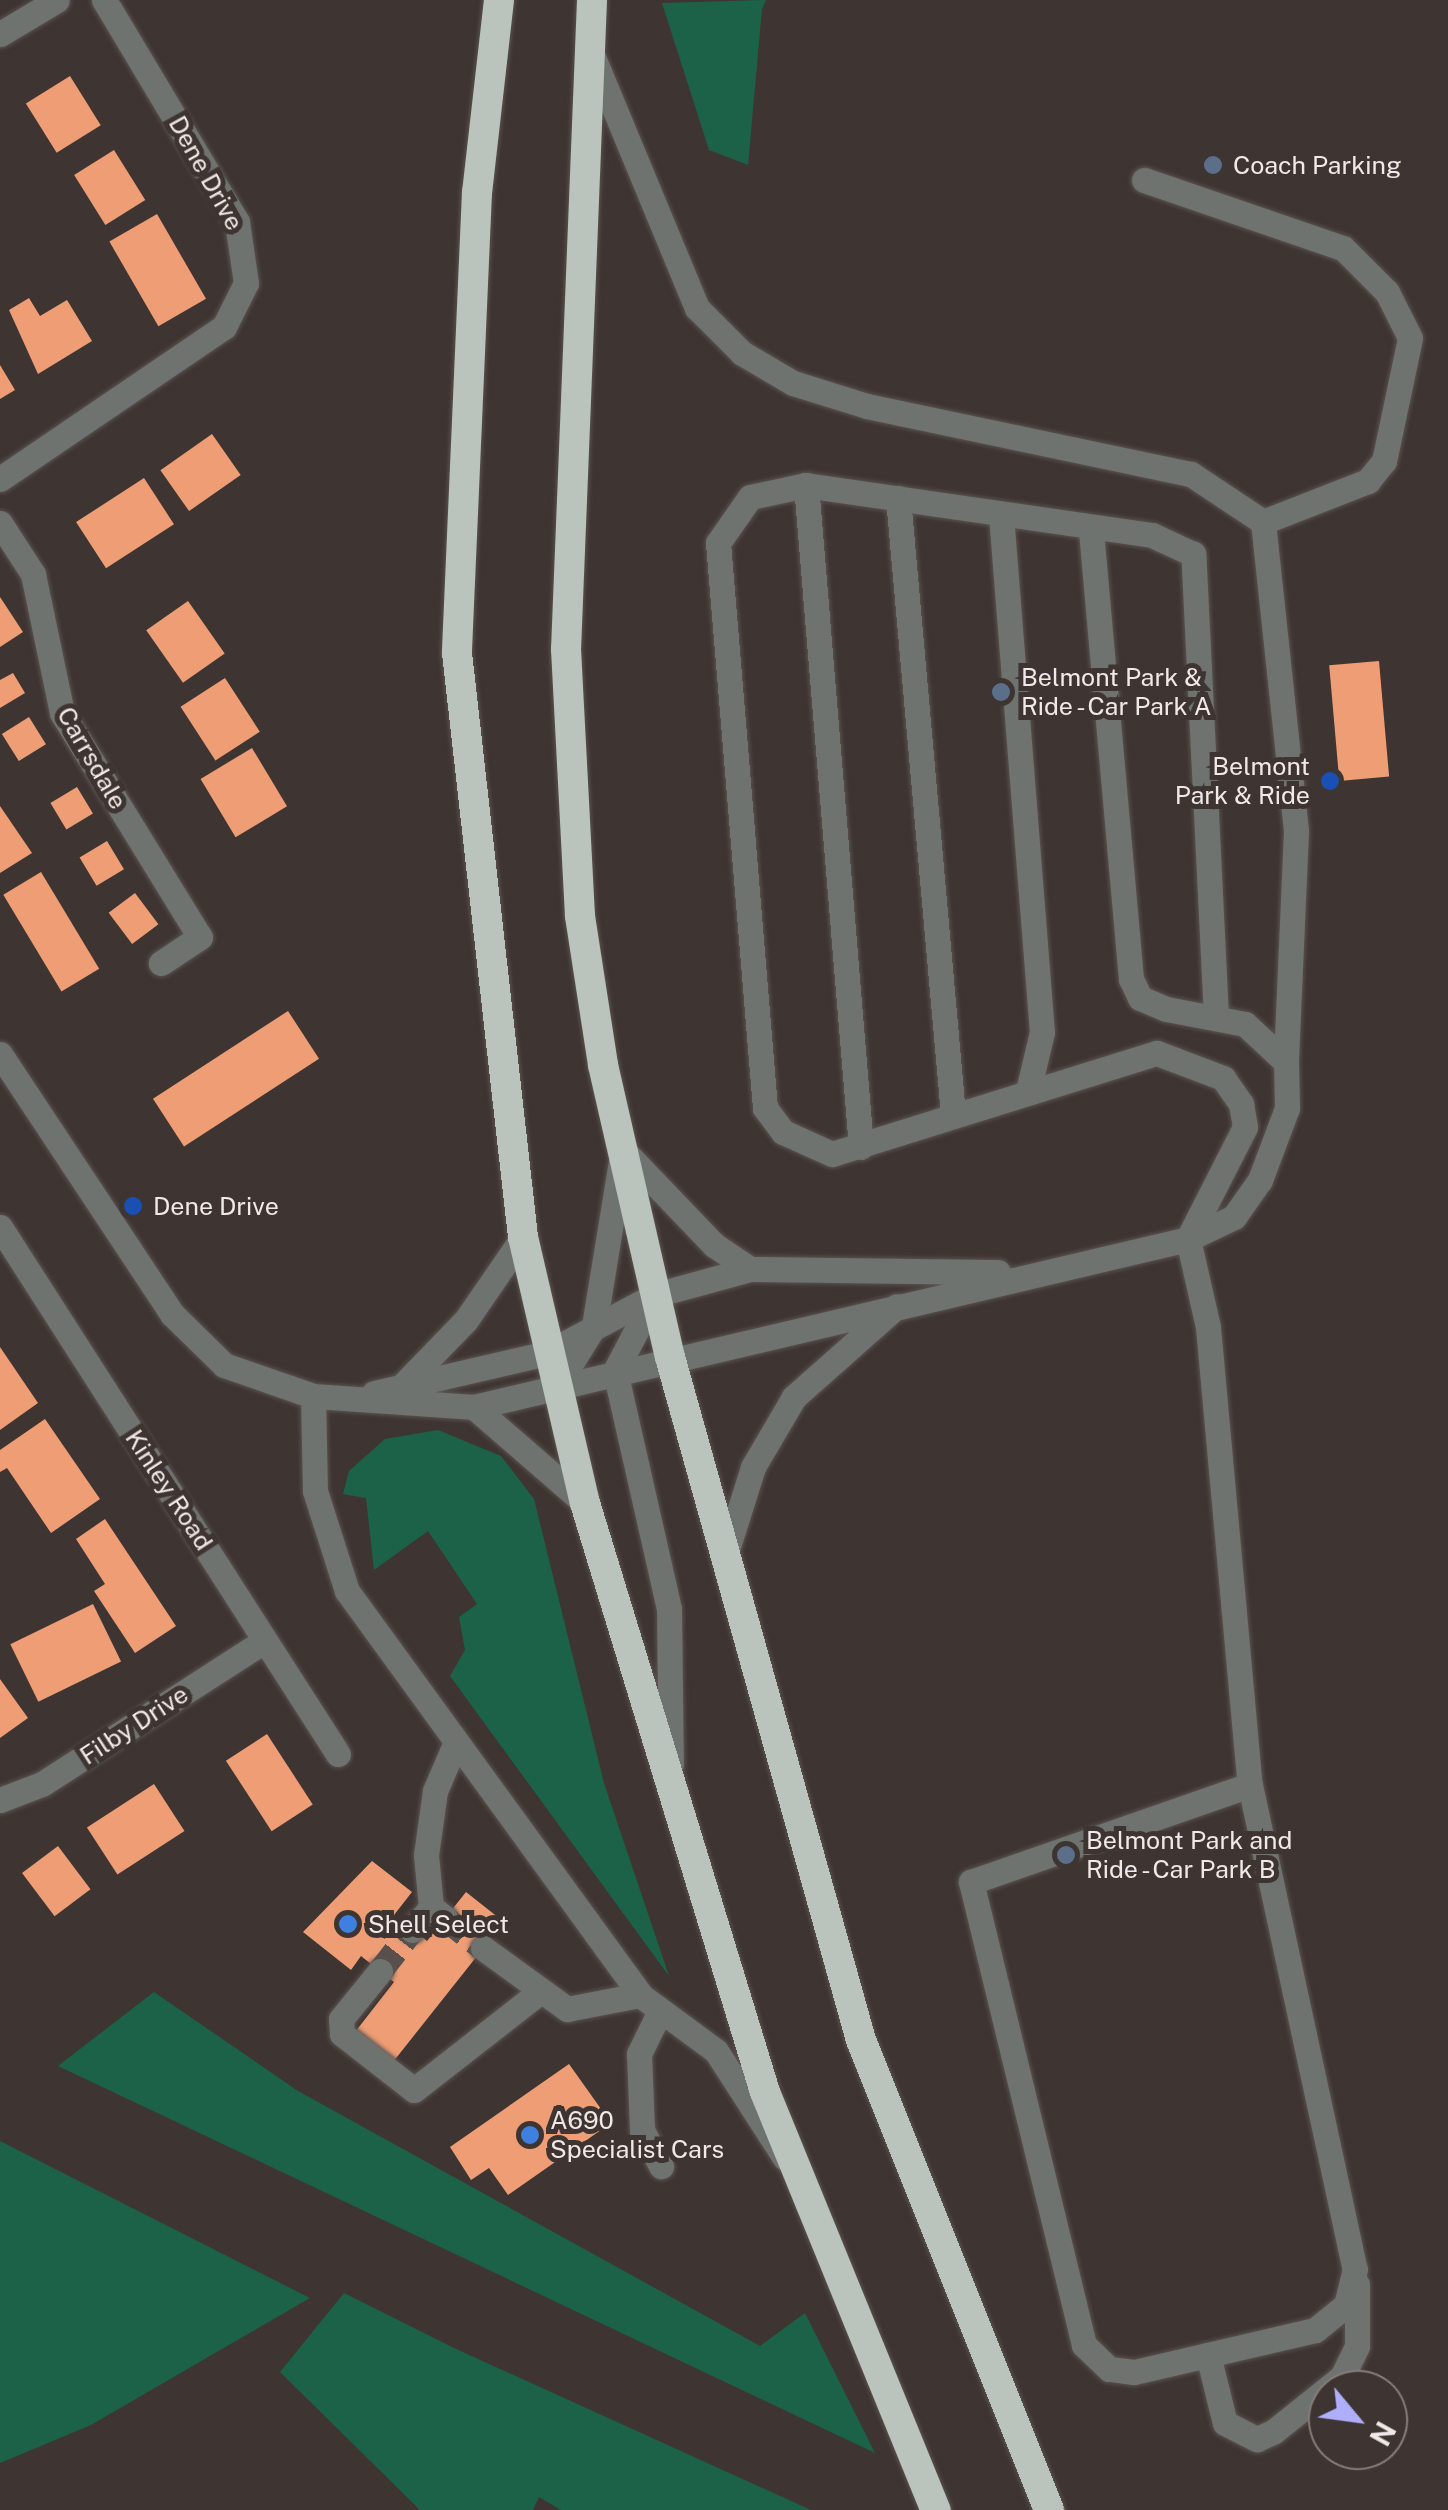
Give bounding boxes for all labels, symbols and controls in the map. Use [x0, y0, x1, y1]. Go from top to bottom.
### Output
street label: Dene Drive [162, 111, 250, 235]
place label: Coach Parking [1233, 150, 1402, 180]
marker: Coach Parking [1202, 154, 1224, 176]
place label: Belmont Park & Ride - Car Park A [1021, 663, 1218, 722]
marker: Belmont Park & Ride - Car Park A [990, 681, 1012, 703]
street label: Carrsdale [51, 702, 133, 814]
place label: Belmont Park & Ride [1175, 752, 1310, 811]
marker: Belmont Park & Ride [1319, 770, 1341, 792]
place label: Dene Drive [153, 1191, 279, 1221]
marker: Dene Drive [122, 1195, 144, 1217]
street label: Kinley Road [119, 1424, 219, 1556]
street label: Filby Drive [74, 1679, 194, 1771]
place label: Belmont Park and Ride - Car Park B [1086, 1826, 1292, 1885]
marker: Belmont Park and Ride - Car Park B [1055, 1844, 1077, 1866]
place label: Shell Select [368, 1909, 509, 1939]
marker: Shell Select [337, 1913, 359, 1935]
place label: A690 Specialist Cars [550, 2106, 724, 2165]
marker: A690 Specialist Cars [519, 2124, 541, 2146]
north arrow [1308, 2370, 1408, 2470]
text: N [1363, 2416, 1403, 2451]

